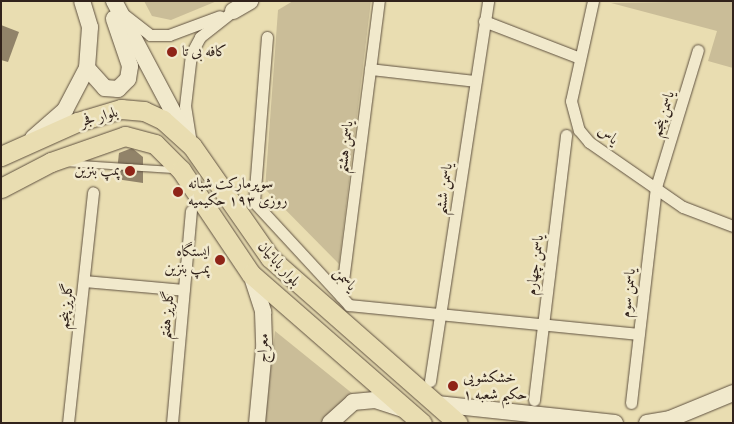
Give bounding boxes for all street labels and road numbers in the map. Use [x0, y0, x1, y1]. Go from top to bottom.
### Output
street label: یاسمن پنجم [648, 89, 678, 139]
street label: بلوار فجر [78, 103, 120, 131]
street label: یاسمن هشتم [333, 120, 357, 174]
street label: یاس [594, 121, 622, 149]
street label: یاسمن ششم [431, 162, 457, 216]
street label: یاسمن چهارم [522, 234, 548, 296]
street label: بلوار بابائیان [254, 237, 304, 291]
street label: یاسمن [330, 263, 360, 295]
street label: یاسمن سوم [616, 267, 640, 319]
street label: گلریز پنجم [55, 282, 77, 330]
street label: گلریز هفتم [156, 290, 178, 340]
street label: معراج [253, 333, 273, 363]

